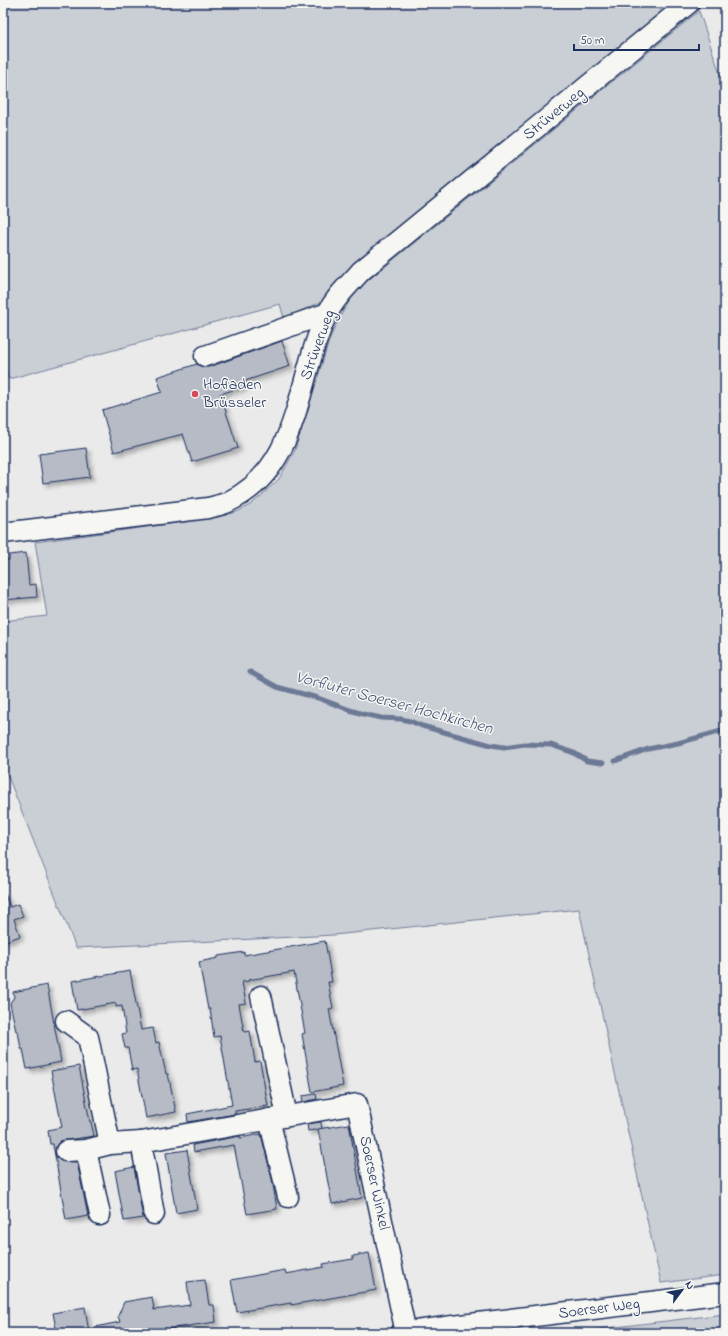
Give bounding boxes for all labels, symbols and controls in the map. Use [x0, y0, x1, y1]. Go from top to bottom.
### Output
scale bar [574, 26, 699, 52]
text: 50 m [580, 32, 604, 50]
street label: Strüverweg [518, 82, 590, 146]
street label: Strüverweg [294, 306, 342, 384]
place label: Hofladen Brüsseler [202, 373, 266, 415]
marker: Hofladen Brüsseler [190, 389, 200, 399]
water label: Vorfluter Soerser Hochkirchen [293, 665, 496, 742]
street label: Soerser Winkel [352, 1134, 396, 1233]
north arrow [662, 1270, 702, 1310]
text: N [681, 1278, 698, 1293]
street label: Soerser Weg [557, 1292, 641, 1326]

